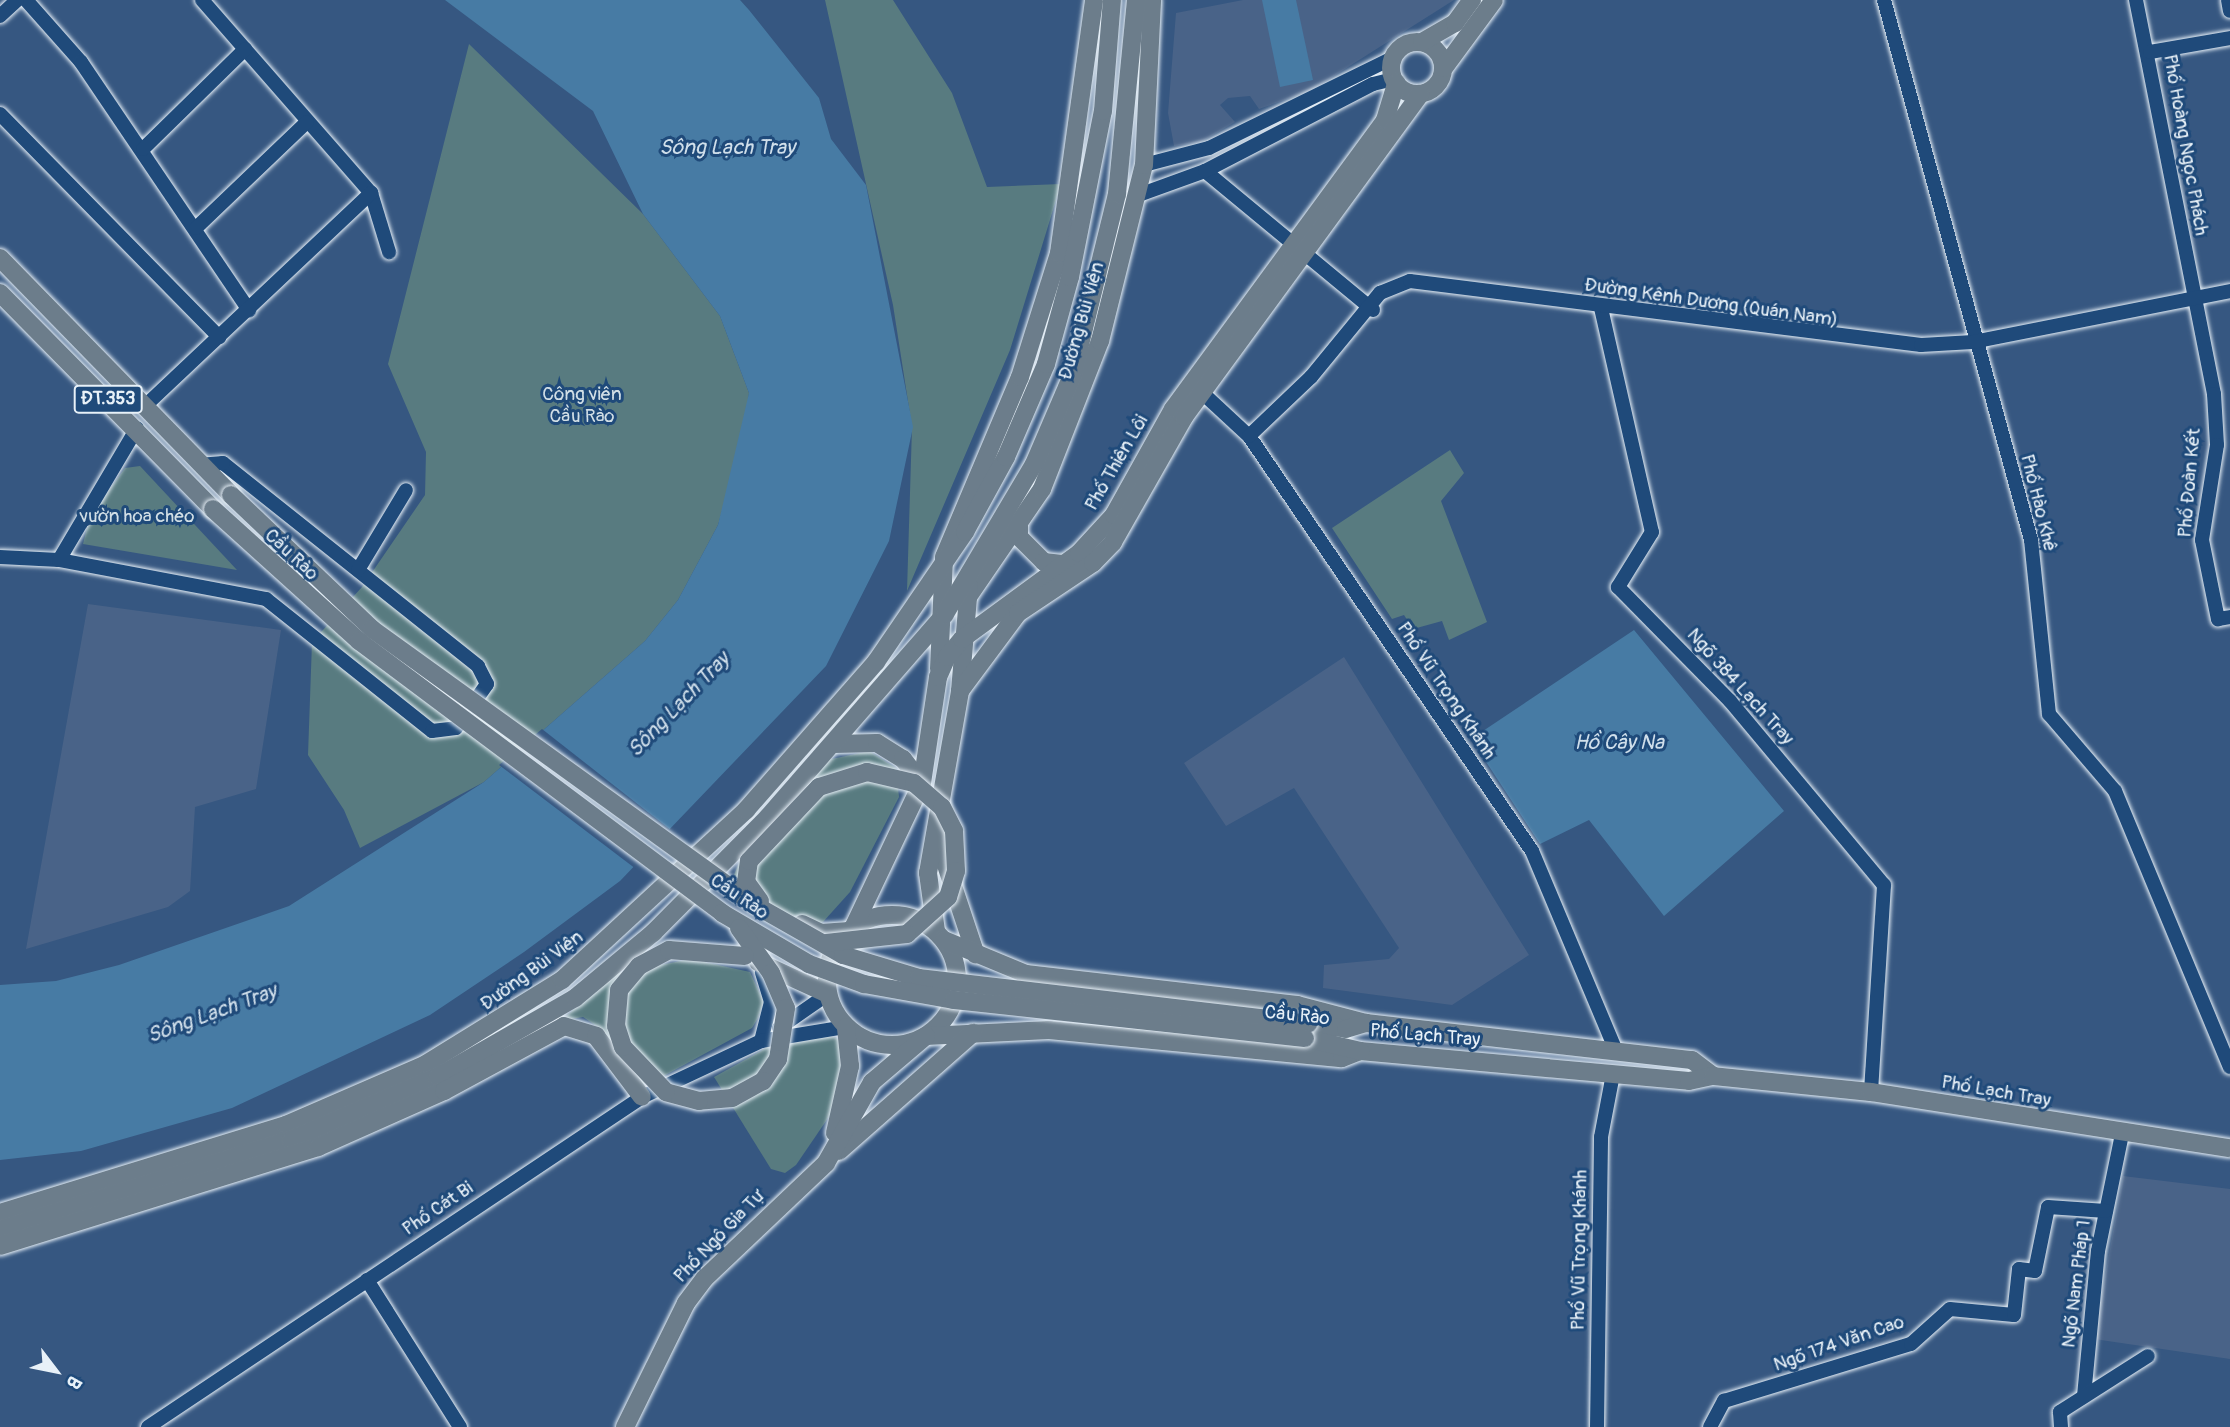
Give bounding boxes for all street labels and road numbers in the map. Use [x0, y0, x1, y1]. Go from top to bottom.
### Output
street label: Phố Hoàng Ngọc Phách [2158, 53, 2212, 237]
street label: Đường Bùi Viện [1054, 259, 1110, 383]
street label: Đường Kênh Dương (Quán Nam) [1583, 274, 1839, 332]
road number: ĐT.353 [73, 384, 143, 414]
street label: Phố Thiên Lôi [1081, 411, 1153, 515]
street label: Phố Đoàn Kết [2174, 427, 2206, 539]
street label: Phố Hào Khê [2015, 452, 2061, 554]
street label: Cầu Rào [259, 524, 323, 586]
street label: Phố Vũ Trọng Khánh [1392, 618, 1500, 764]
street label: Ngõ 384 Lạch Tray [1682, 624, 1798, 750]
street label: Cầu Rào [706, 869, 772, 925]
street label: Đường Bùi Viện [476, 926, 588, 1016]
street label: Cầu Rào [1263, 1001, 1331, 1031]
street label: Phố Lạch Tray [1369, 1020, 1481, 1052]
street label: Phố Lạch Tray [1940, 1071, 2052, 1113]
street label: Phố Vũ Trọng Khánh [1567, 1169, 1593, 1331]
street label: Phố Cát Bi [398, 1177, 478, 1241]
street label: Phố Ngô Gia Tự [669, 1184, 771, 1288]
street label: Ngõ Nam Pháp 1 [2058, 1219, 2096, 1349]
street label: Ngõ 174 Văn Cao [1771, 1311, 1907, 1377]

